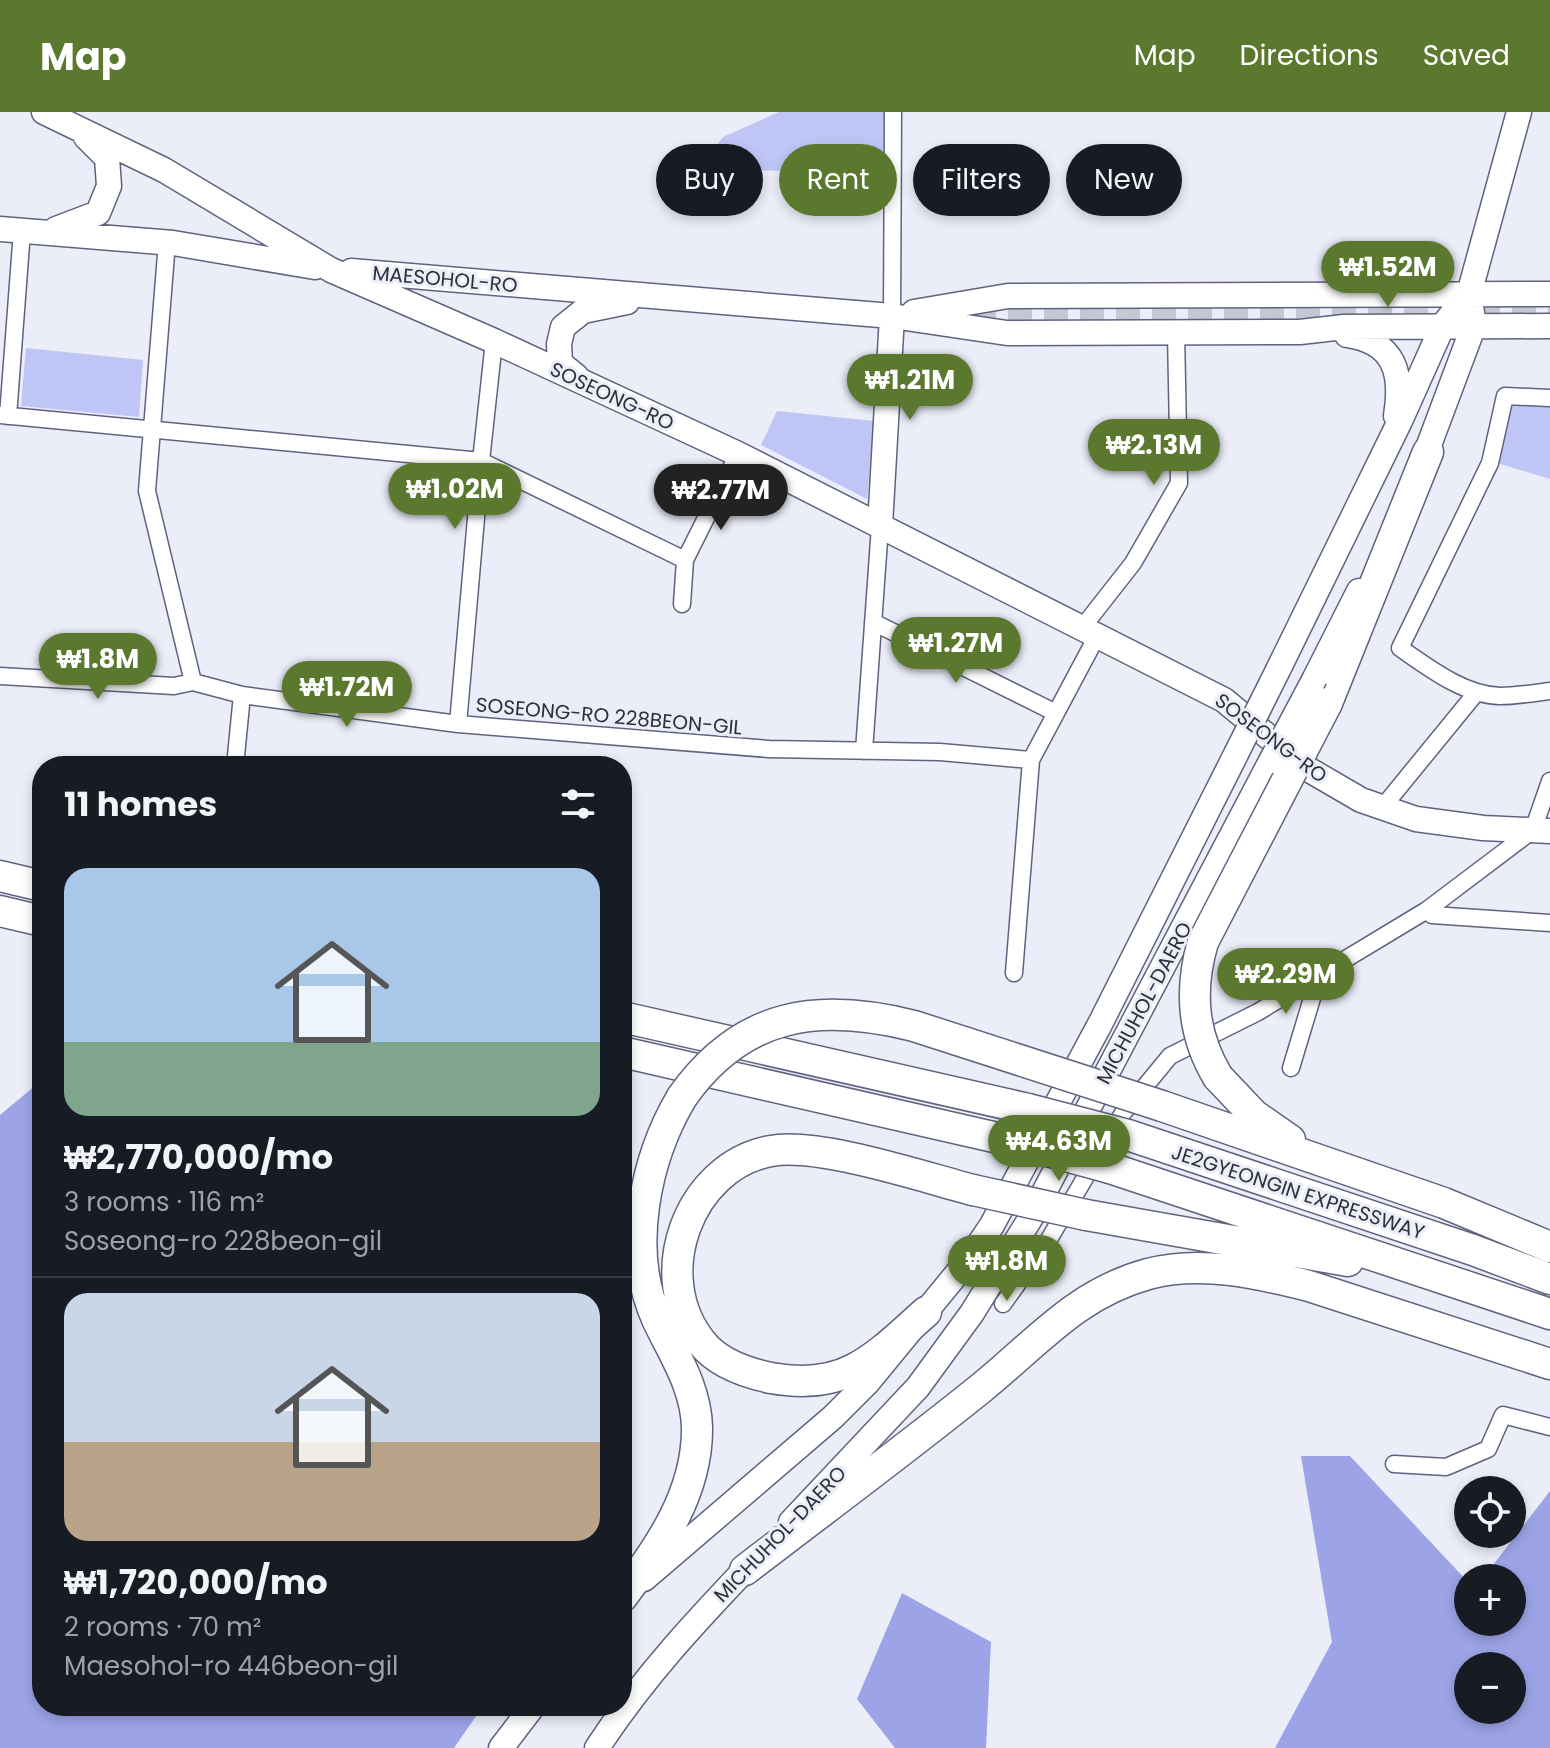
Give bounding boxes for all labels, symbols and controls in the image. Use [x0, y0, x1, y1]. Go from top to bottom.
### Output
text: Map [40, 30, 127, 83]
text: Map [1134, 36, 1196, 75]
text: Directions [1240, 36, 1379, 75]
text: Saved [1423, 36, 1510, 75]
chip: Buy [656, 144, 763, 216]
chip: Rent [779, 144, 897, 216]
chip: Filters [913, 144, 1050, 216]
chip: New [1066, 144, 1182, 216]
pin: ₩1.52M [1323, 241, 1453, 309]
text: ₩1.52M [1339, 249, 1437, 285]
street label: MAESOHOL-RO [371, 259, 519, 299]
pin: ₩1.21M [845, 354, 975, 422]
street label: SOSEONG-RO [545, 355, 679, 437]
text: ₩1.21M [865, 362, 955, 398]
pin: ₩2.13M [1089, 419, 1219, 487]
text: ₩2.13M [1106, 427, 1202, 463]
pin: ₩1.02M [390, 463, 520, 531]
pin: ₩2.77M [656, 464, 786, 532]
text: ₩1.02M [406, 471, 504, 507]
text: ₩2.77M [672, 472, 770, 508]
pin: ₩1.27M [891, 617, 1021, 685]
text: ₩1.27M [909, 625, 1003, 661]
pin: ₩1.8M [42, 633, 154, 701]
text: ₩1.8M [57, 641, 139, 677]
pin: ₩1.72M [282, 661, 412, 729]
text: ₩1.72M [300, 669, 394, 705]
street label: SOSEONG-RO [1209, 687, 1333, 789]
street label: SOSEONG-RO 228BEON-GIL [475, 690, 744, 742]
text: 11 homes [64, 780, 217, 828]
icon: filters [556, 782, 600, 826]
street label: MICHUHOL-DAERO [1089, 917, 1199, 1089]
icon: home [260, 920, 404, 1064]
pin: ₩2.29M [1221, 948, 1351, 1016]
text: ₩2.29M [1235, 956, 1337, 992]
pin: ₩4.63M [994, 1115, 1124, 1183]
text: ₩4.63M [1006, 1123, 1112, 1159]
text: ₩2,770,000/mo [64, 1133, 333, 1181]
street label: JE2GYEONGIN EXPRESSWAY [1168, 1138, 1428, 1246]
text: 3 rooms · 116 m² [64, 1184, 264, 1220]
text: Soseong-ro 228beon-gil [64, 1223, 382, 1259]
pin: ₩1.8M [951, 1235, 1063, 1303]
text: ₩1.8M [966, 1243, 1048, 1279]
icon: home [260, 1345, 404, 1489]
street label: MICHUHOL-DAERO [707, 1460, 853, 1608]
map controls [1454, 1476, 1526, 1724]
button: locate [1454, 1476, 1526, 1548]
text: ₩1,720,000/mo [64, 1558, 328, 1606]
button: + [1454, 1564, 1526, 1636]
text: 2 rooms · 70 m² [64, 1609, 261, 1645]
text: Maesohol-ro 446beon-gil [64, 1648, 398, 1684]
button: − [1454, 1652, 1526, 1724]

